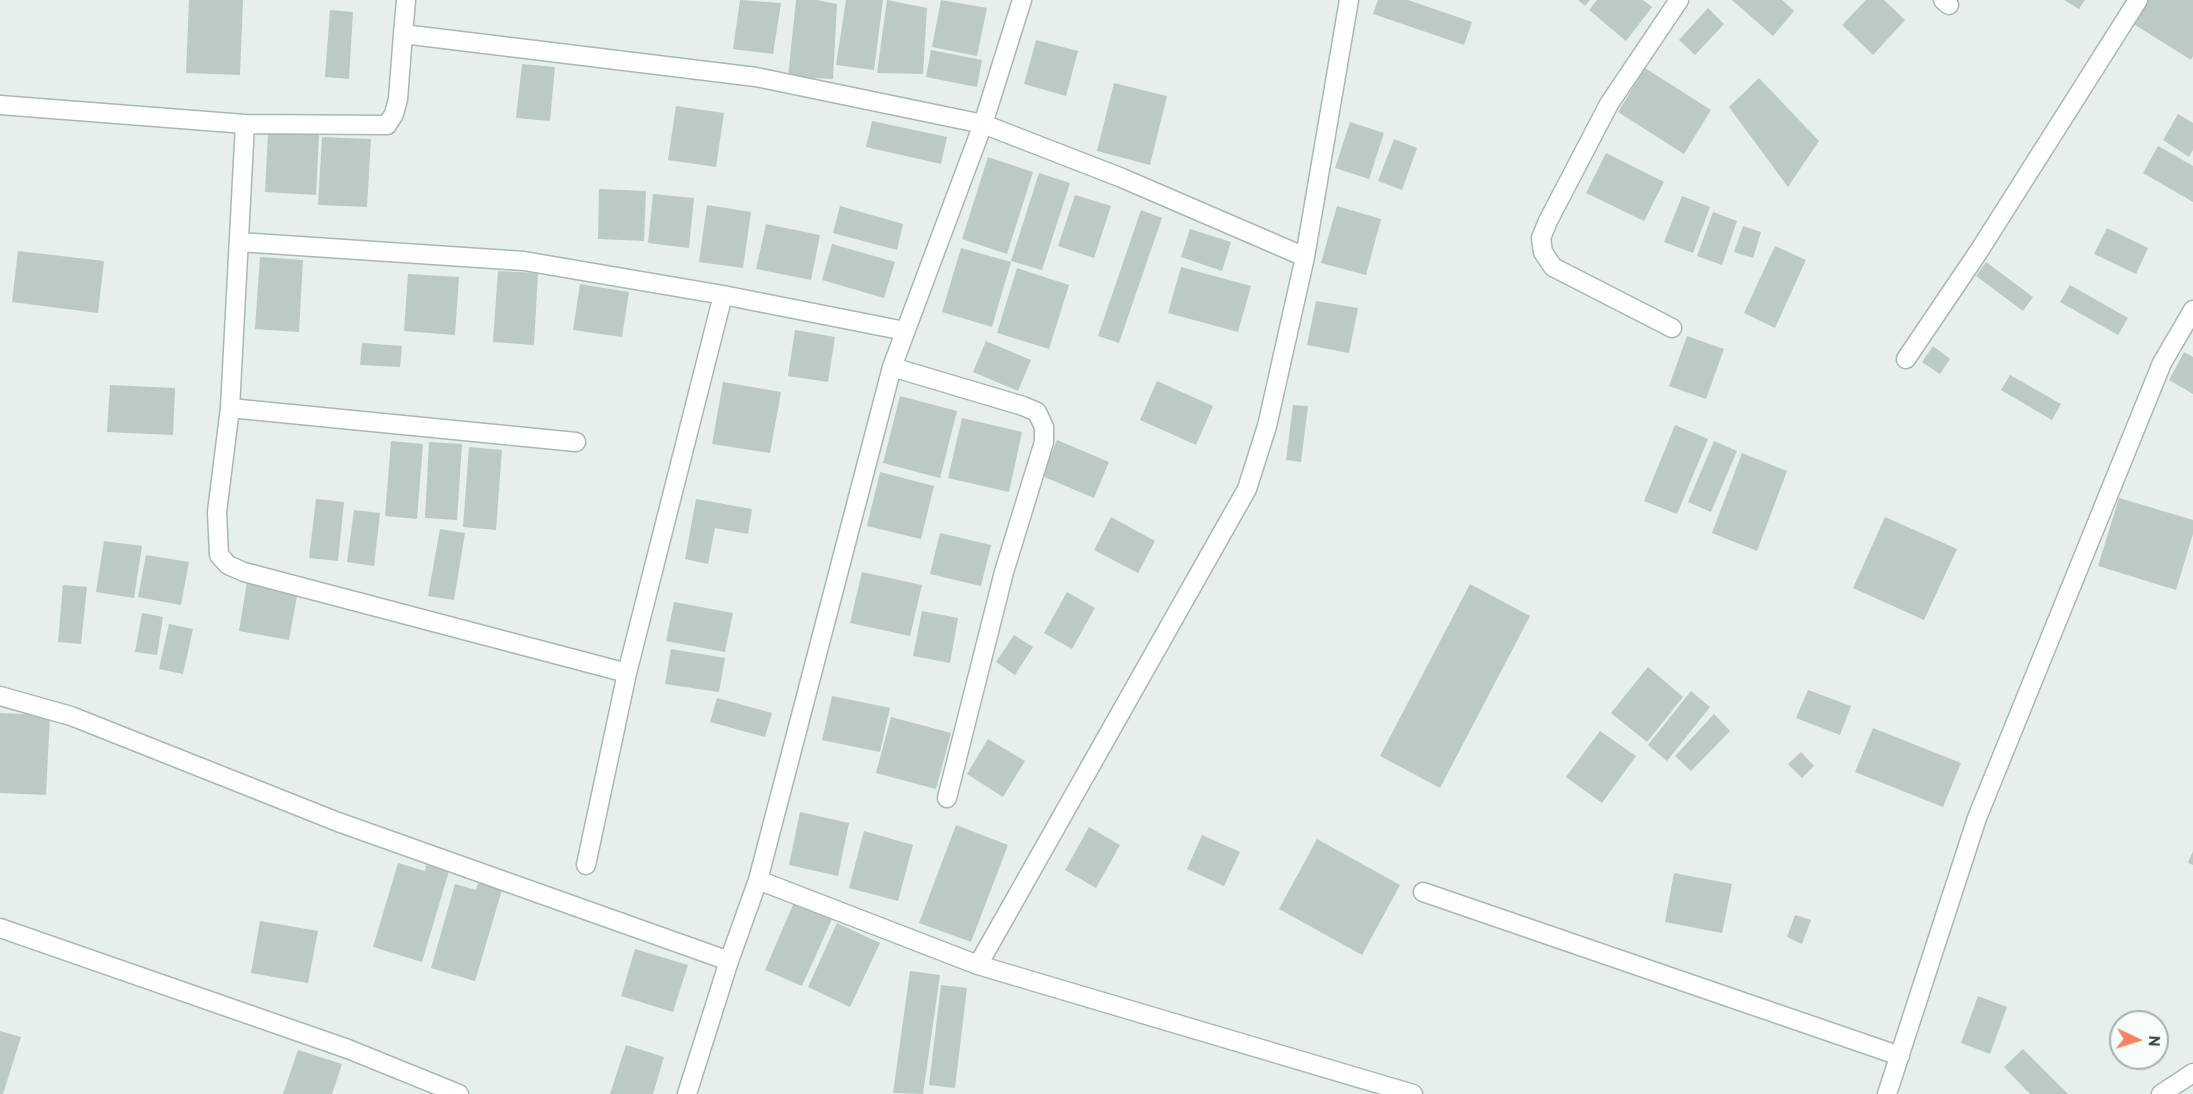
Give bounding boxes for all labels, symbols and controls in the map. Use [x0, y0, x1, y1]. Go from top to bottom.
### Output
north arrow [2109, 1010, 2169, 1070]
text: N [2145, 1035, 2165, 1047]

